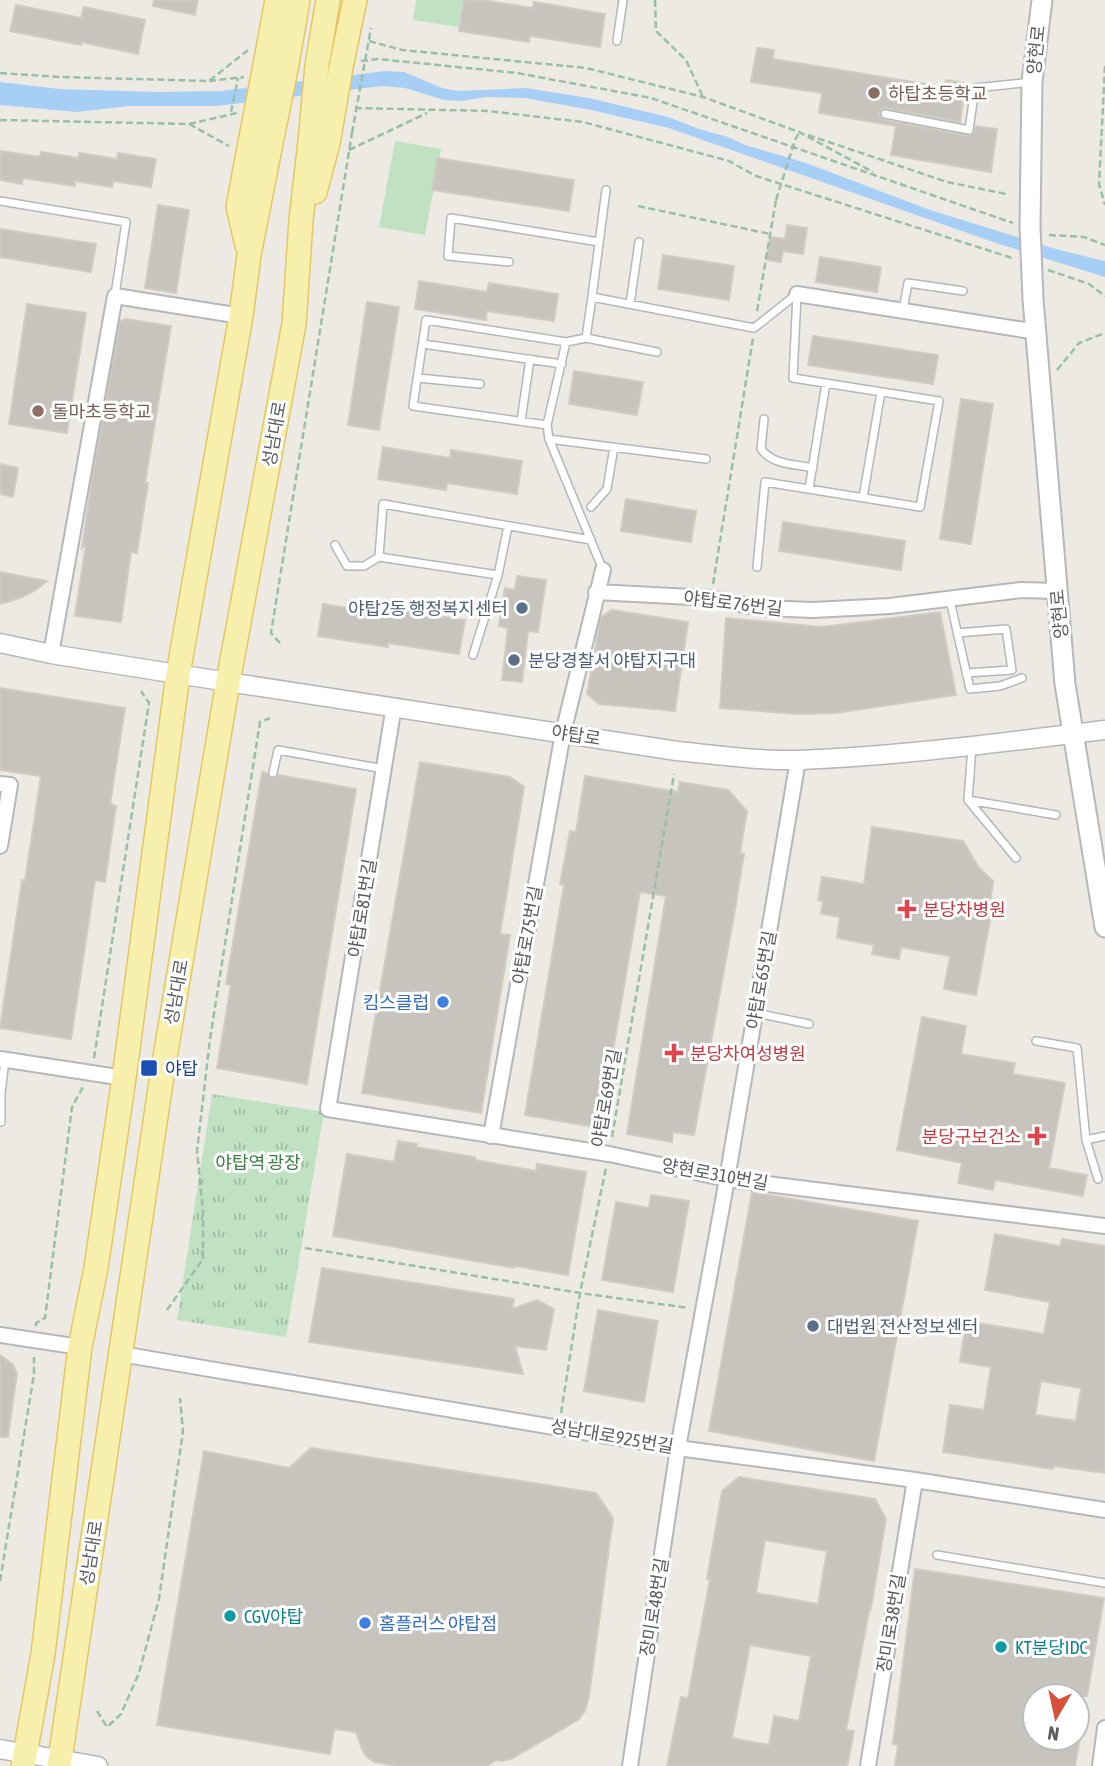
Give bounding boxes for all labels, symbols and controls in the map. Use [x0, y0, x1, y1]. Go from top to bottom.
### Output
street label: 양현로 [1023, 24, 1049, 76]
place label: 하탑초등학교 [888, 83, 987, 104]
marker: 하탑초등학교 [866, 85, 882, 101]
street label: 성남대로 [258, 400, 290, 468]
place label: 돌마초등학교 [52, 401, 151, 422]
marker: 돌마초등학교 [30, 403, 46, 419]
street label: 야탑로76번길 [682, 587, 784, 619]
street label: 양현로 [1046, 588, 1072, 640]
place label: 야탑2동 행정복지센터 [348, 598, 508, 619]
marker: 야탑2동 행정복지센터 [514, 600, 530, 616]
place label: 분당경찰서 야탑지구대 [528, 650, 696, 671]
marker: 분당경찰서 야탑지구대 [506, 652, 522, 668]
street label: 야탑로 [550, 721, 602, 749]
street label: 야탑로81번길 [344, 857, 380, 959]
street label: 야탑로75번길 [508, 884, 546, 986]
marker: 분당차병원 [897, 899, 917, 919]
place label: 분당차병원 [923, 899, 1006, 920]
street label: 야탑로65번길 [742, 929, 780, 1031]
street label: 성남대로 [160, 958, 192, 1026]
place label: 킴스클럽 [363, 992, 429, 1013]
marker: 킴스클럽 [435, 994, 451, 1010]
marker: 분당차여성병원 [664, 1043, 684, 1063]
place label: 분당차여성병원 [690, 1043, 806, 1064]
street label: 야탑로69번길 [587, 1047, 625, 1149]
marker: 야탑 [139, 1058, 159, 1078]
place label: 야탑 [165, 1058, 198, 1079]
place label: 분당구보건소 [922, 1126, 1021, 1147]
marker: 분당구보건소 [1027, 1126, 1047, 1146]
park label: 야탑역 광장 [215, 1152, 301, 1173]
street label: 양현로310번길 [660, 1154, 770, 1194]
place label: 대법원 전산정보센터 [827, 1316, 979, 1337]
marker: 대법원 전산정보센터 [805, 1318, 821, 1334]
street label: 성남대로925번길 [549, 1415, 675, 1457]
street label: 성남대로 [75, 1519, 107, 1587]
street label: 장미로48번길 [636, 1556, 672, 1658]
street label: 장미로38번길 [873, 1572, 909, 1674]
place label: CGV야탑 [244, 1606, 303, 1627]
marker: CGV야탑 [222, 1608, 238, 1624]
place label: 홈플러스 야탑점 [379, 1613, 497, 1634]
marker: 홈플러스 야탑점 [357, 1615, 373, 1631]
place label: KT분당IDC [1015, 1637, 1088, 1658]
marker: KT분당IDC [993, 1639, 1009, 1655]
north arrow [1021, 1682, 1091, 1752]
text: N [1046, 1722, 1061, 1746]

